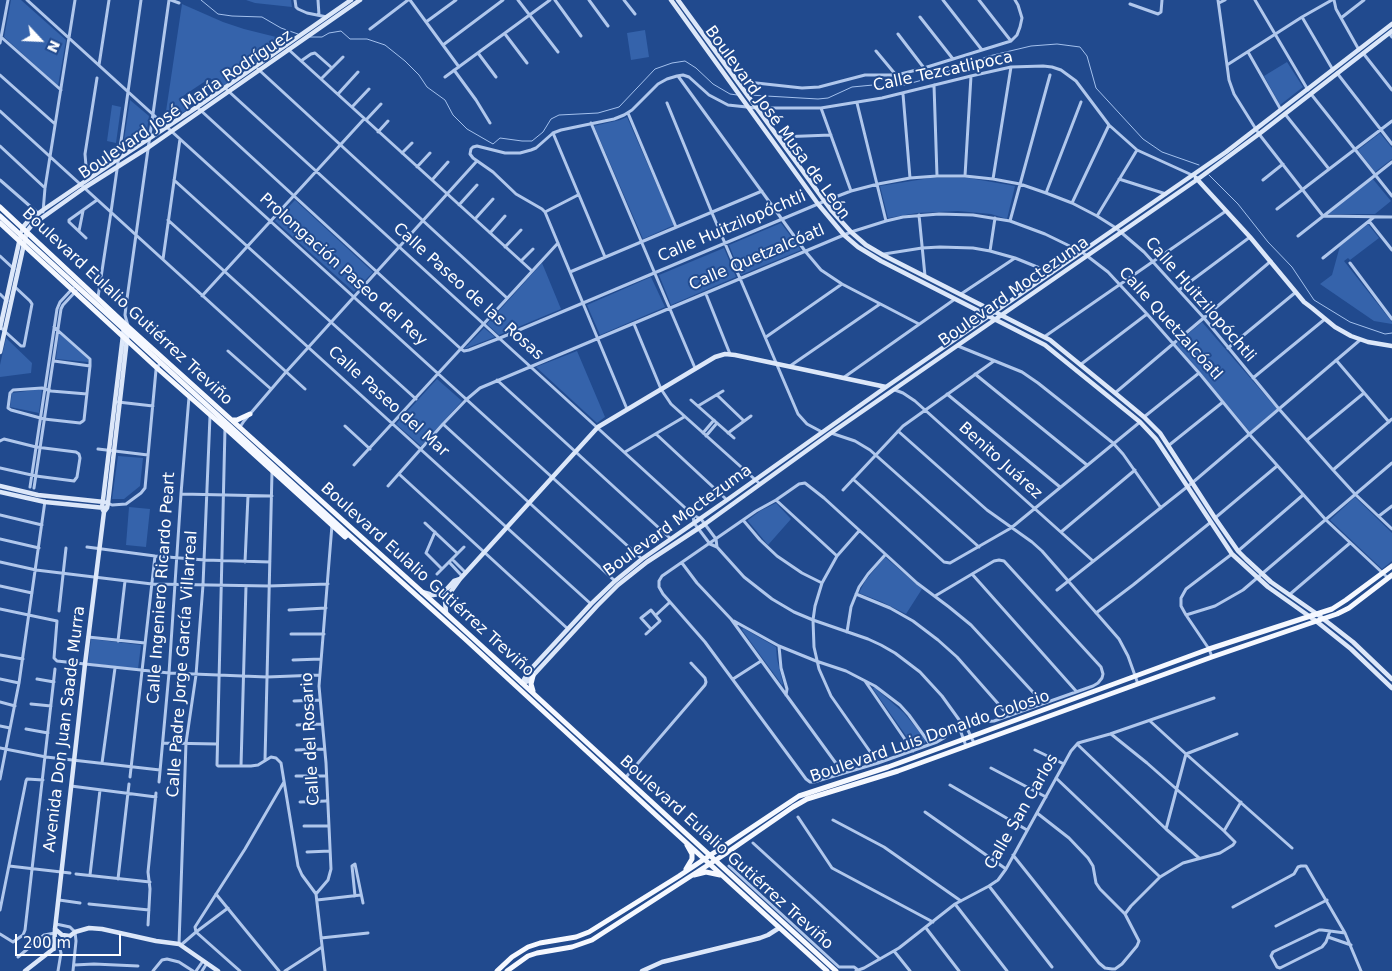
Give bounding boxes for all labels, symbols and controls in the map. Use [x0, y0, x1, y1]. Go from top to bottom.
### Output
north arrow [15, 15, 65, 65]
street label: Boulevard José Musa de León [700, 23, 854, 223]
street label: Boulevard José María Rodríguez [76, 26, 296, 184]
text: N [44, 38, 63, 55]
street label: Calle Tezcatlipoca [871, 48, 1015, 96]
street label: Calle Huitzilopóchtli [655, 187, 809, 267]
street label: Prolongación Paseo del Rey [255, 190, 431, 350]
street label: Boulevard Eulalio Gutiérrez Treviño [18, 204, 236, 410]
street label: Calle Paseo de las Rosas [389, 219, 547, 365]
street label: Calle Quetzalcóatl [686, 221, 828, 295]
street label: Boulevard Moctezuma [935, 233, 1093, 351]
street label: Calle Huitzilopóchtli [1141, 234, 1259, 366]
street label: Calle Quetzalcóatl [1114, 264, 1226, 384]
street label: Calle Paseo del Mar [323, 343, 453, 461]
street label: Benito Juárez [954, 419, 1046, 503]
street label: Boulevard Moctezuma [600, 461, 756, 581]
street label: Calle Ingeniero Ricardo Peart [144, 471, 180, 705]
street label: Boulevard Eulalio Gutiérrez Treviño [316, 479, 538, 681]
street label: Calle Padre Jorge García Villarreal [164, 530, 202, 798]
street label: Avenida Don Juan Saade Murra [40, 605, 90, 853]
street label: Calle del Rosario [298, 672, 324, 806]
street label: Boulevard Luis Donaldo Colosio [808, 687, 1052, 787]
street label: Calle San Carlos [981, 751, 1063, 873]
street label: Boulevard Eulalio Gutiérrez Treviño [615, 752, 837, 954]
scale bar [18, 924, 124, 956]
text: 200 m [23, 934, 71, 952]

